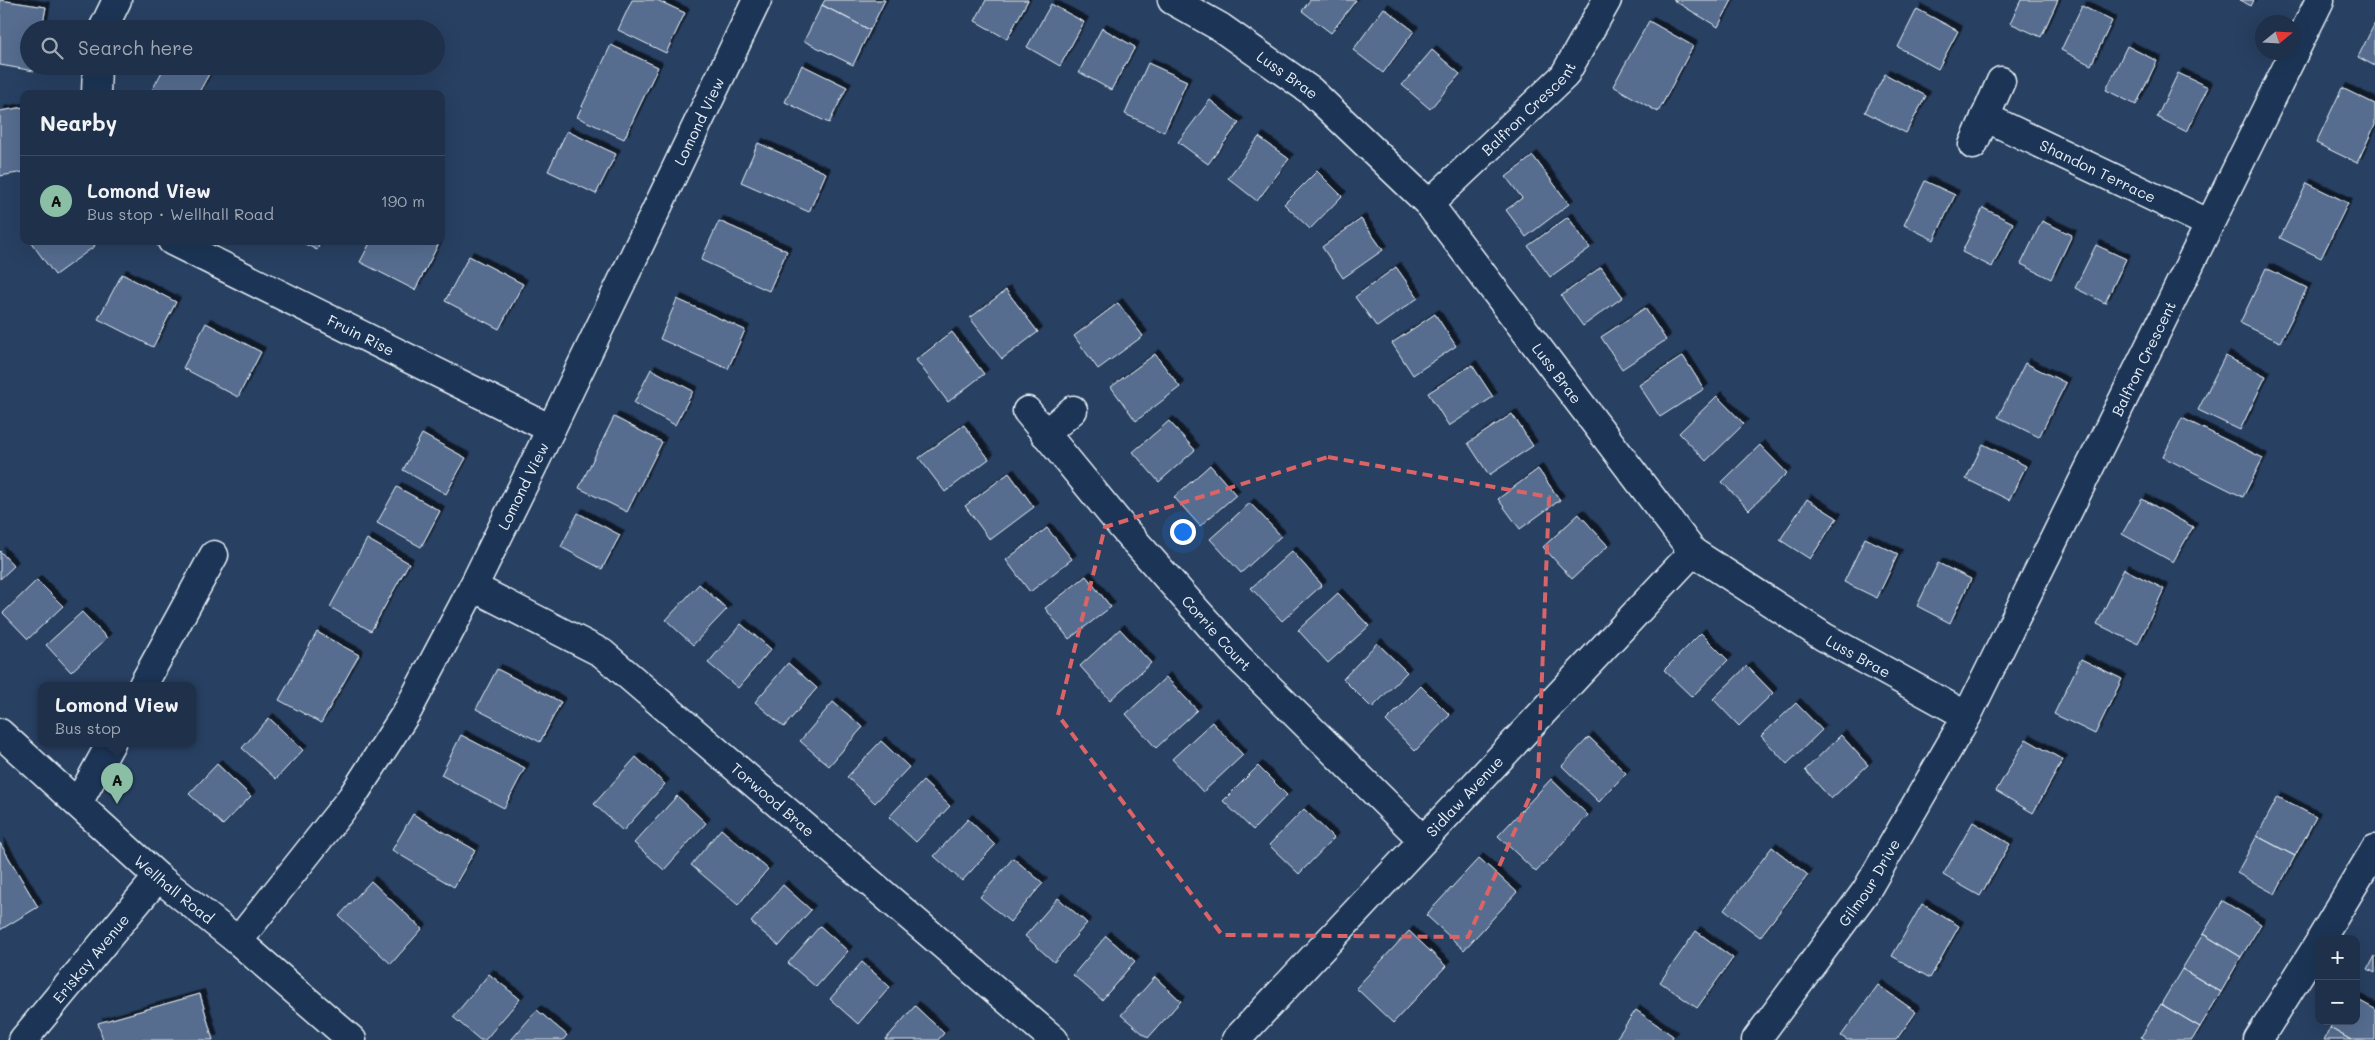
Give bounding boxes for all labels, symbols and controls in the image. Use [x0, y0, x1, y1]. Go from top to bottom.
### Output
north arrow [2255, 15, 2300, 60]
search box [20, 20, 445, 75]
icon: search [38, 34, 66, 62]
text: Search here [78, 35, 194, 60]
street label: Luss Brae [1253, 46, 1323, 103]
street label: Balfron Crescent [1477, 58, 1580, 160]
street label: Lomond View [669, 74, 729, 168]
text: Nearby [40, 109, 117, 136]
street label: Shandon Terrace [2037, 135, 2159, 207]
text: Lomond View [87, 178, 211, 203]
text: A [50, 190, 62, 211]
text: 190 m [381, 190, 425, 211]
text: Bus stop · Wellhall Road [87, 203, 274, 224]
street label: Balfron Crescent [2107, 298, 2180, 419]
street label: Fruin Rise [324, 310, 398, 360]
street label: Luss Brae [1528, 339, 1587, 407]
street label: Lomond View [493, 439, 553, 533]
your location [1170, 519, 1196, 545]
street label: Corrie Court [1177, 591, 1256, 675]
street label: Luss Brae [1823, 630, 1894, 682]
popup [38, 682, 196, 747]
text: Lomond View [55, 692, 179, 717]
text: Bus stop [55, 717, 121, 738]
street label: Sidlaw Avenue [1421, 751, 1507, 841]
street label: Torwood Brae [727, 758, 819, 841]
pin: A [101, 763, 133, 804]
street label: Gilmour Drive [1833, 835, 1904, 930]
street label: Wellhall Road [130, 850, 218, 928]
street label: Eriskay Avenue [48, 910, 133, 1007]
map controls [2315, 935, 2360, 1025]
button: + [2315, 935, 2360, 980]
button: − [2315, 980, 2360, 1025]

